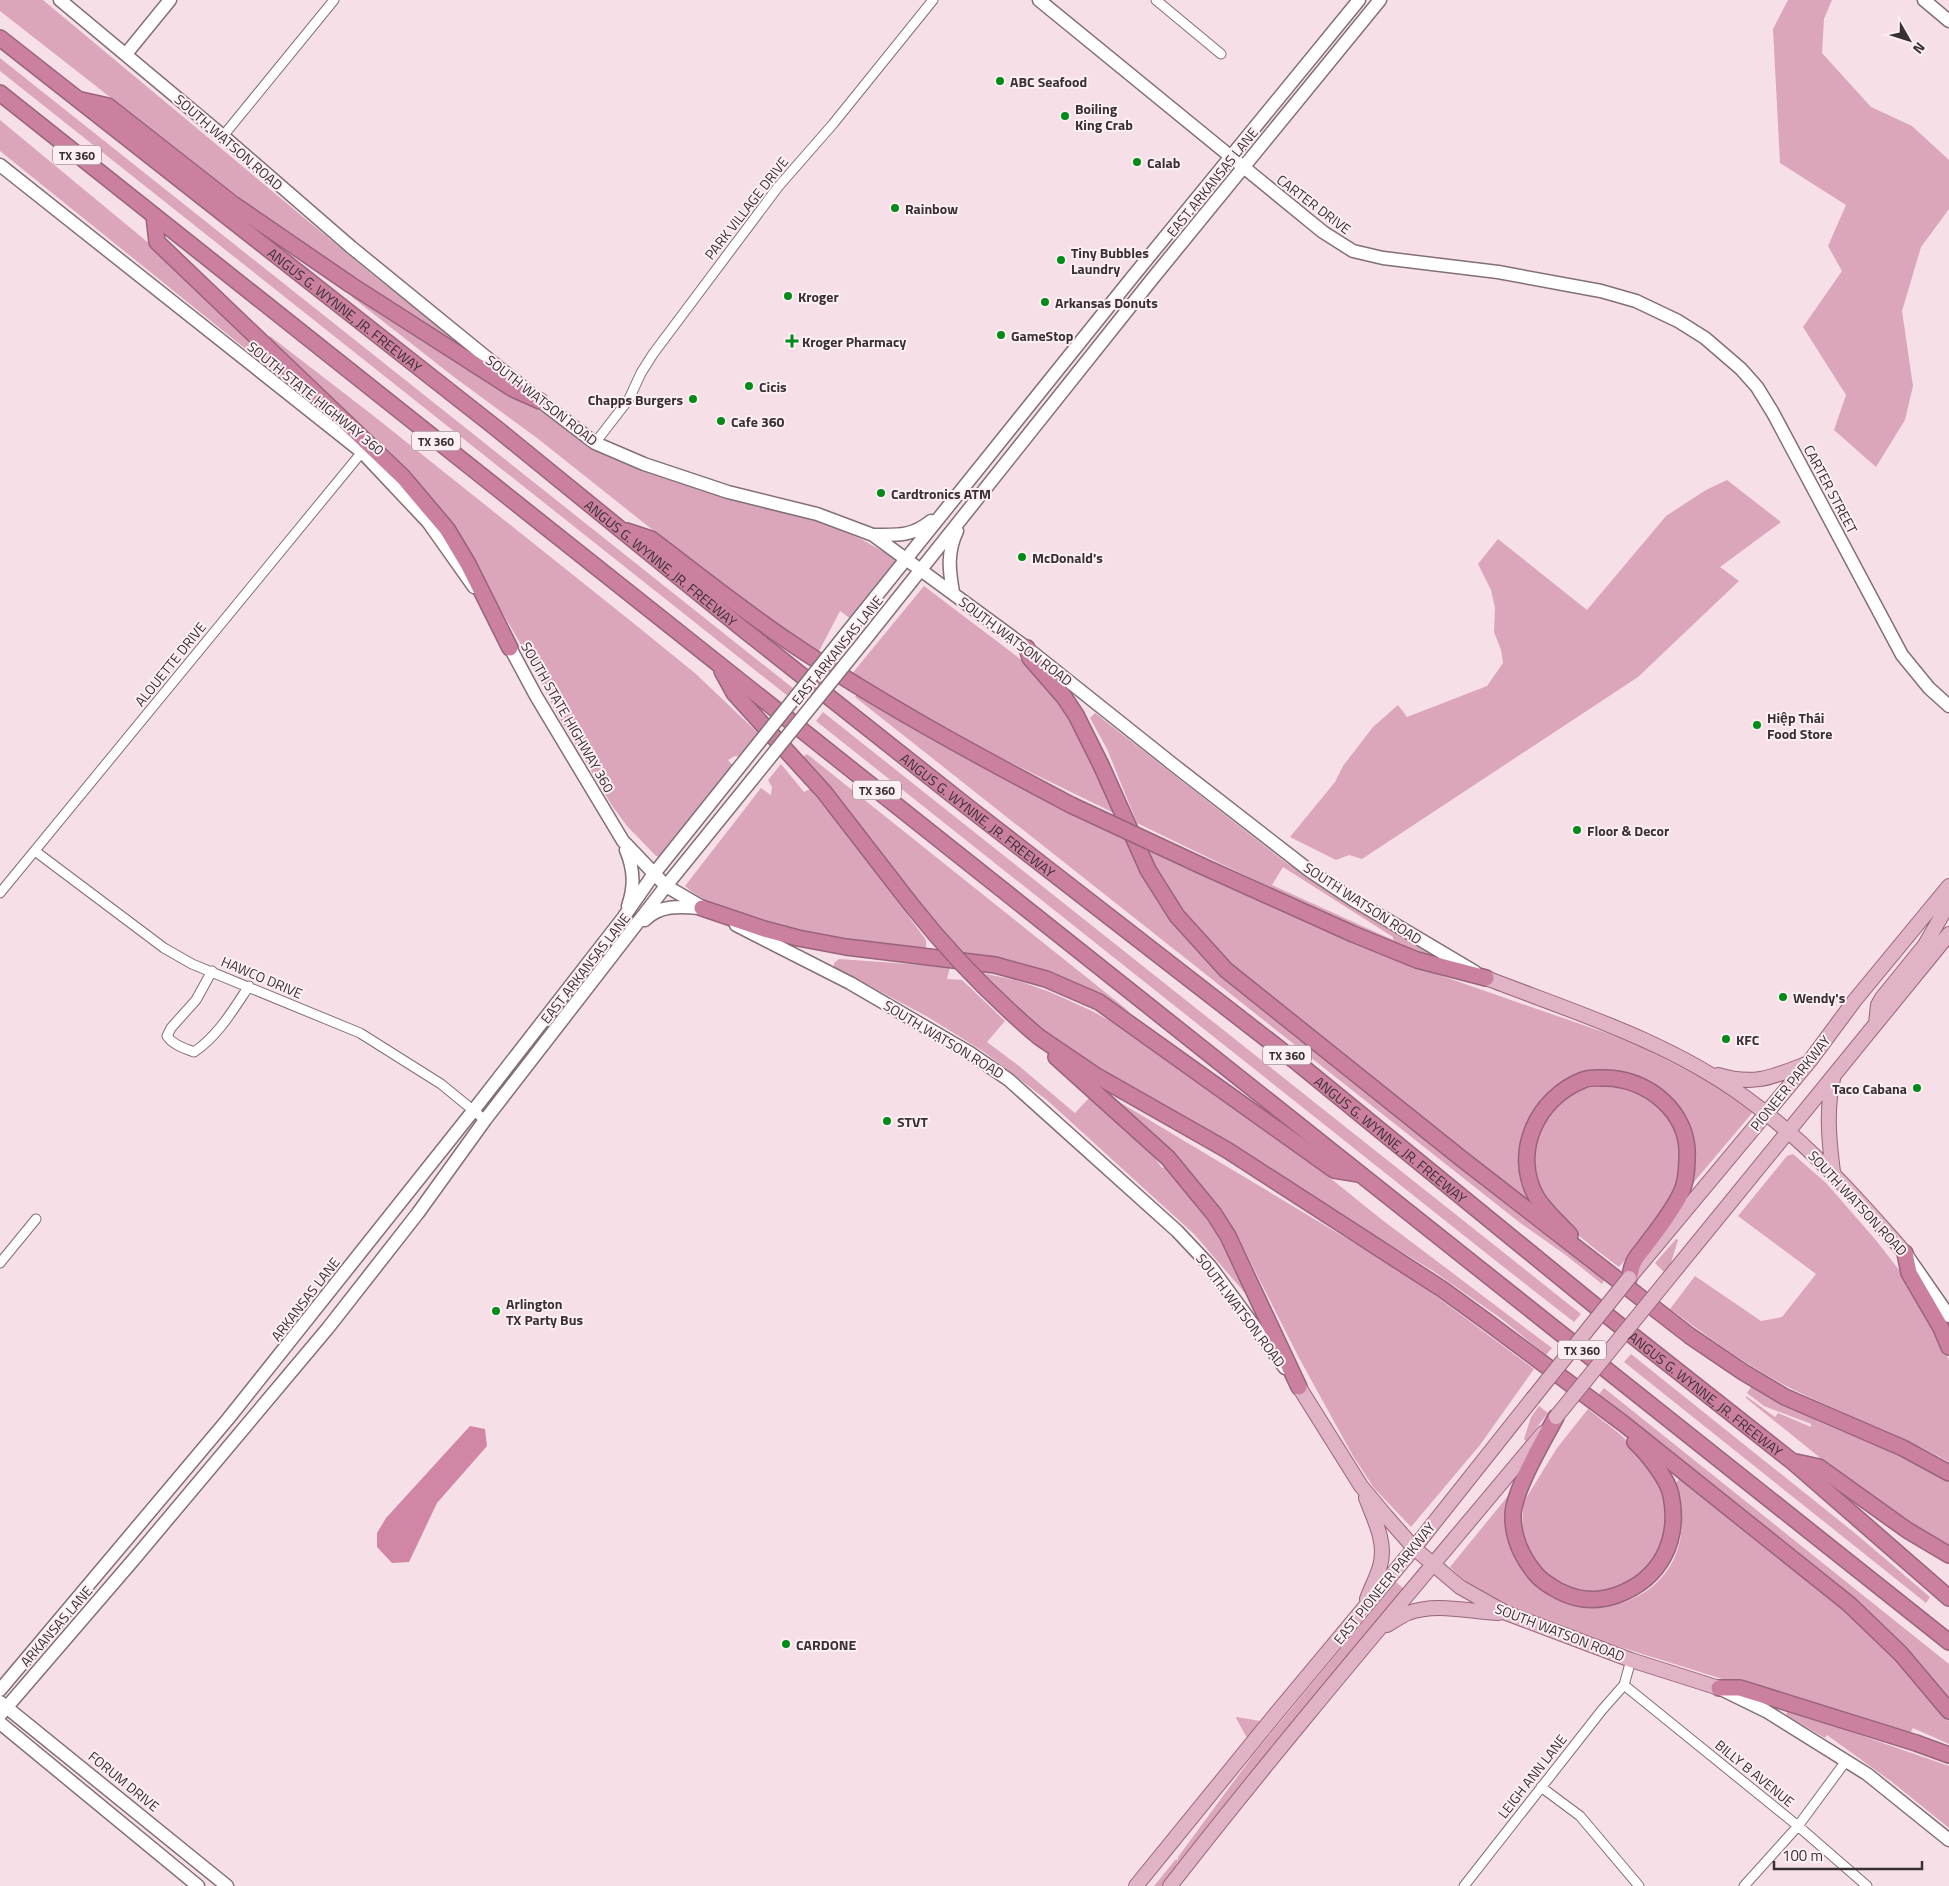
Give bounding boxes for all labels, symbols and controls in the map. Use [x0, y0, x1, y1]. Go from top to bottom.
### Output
north arrow [1884, 15, 1934, 65]
text: N [1908, 38, 1931, 59]
place label: ABC Seafood [1010, 71, 1087, 92]
marker: ABC Seafood [994, 75, 1006, 87]
street label: SOUTH WATSON ROAD [170, 89, 288, 195]
place label: Boiling King Crab [1075, 98, 1133, 135]
marker: Boiling King Crab [1059, 110, 1071, 122]
street label: EAST ARKANSAS LANE [1161, 123, 1263, 241]
road number: TX 360 [53, 146, 101, 164]
street label: PARK VILLAGE DRIVE [699, 152, 793, 264]
place label: Calab [1147, 152, 1181, 173]
marker: Calab [1131, 156, 1143, 168]
street label: CARTER DRIVE [1272, 169, 1356, 239]
place label: Rainbow [905, 198, 958, 219]
marker: Rainbow [889, 202, 901, 214]
street label: ANGUS G. WYNNE, JR. FREEWAY [263, 242, 427, 377]
place label: Tiny Bubbles Laundry [1071, 242, 1149, 279]
marker: Tiny Bubbles Laundry [1055, 254, 1067, 266]
place label: Kroger [798, 286, 839, 307]
marker: Kroger [782, 290, 794, 302]
place label: Arkansas Donuts [1055, 292, 1158, 313]
marker: Arkansas Donuts [1039, 296, 1051, 308]
place label: GameStop [1011, 325, 1074, 346]
marker: GameStop [995, 329, 1007, 341]
place label: Kroger Pharmacy [802, 331, 906, 352]
marker: Kroger Pharmacy [786, 335, 798, 347]
street label: SOUTH STATE HIGHWAY 360 [243, 336, 389, 460]
street label: SOUTH WATSON ROAD [481, 349, 603, 451]
place label: Cicis [759, 376, 787, 397]
marker: Cicis [743, 380, 755, 392]
place label: Chapps Burgers [588, 389, 683, 410]
marker: Chapps Burgers [687, 393, 699, 405]
place label: Cafe 360 [731, 411, 785, 432]
marker: Cafe 360 [715, 415, 727, 427]
road number: TX 360 [412, 432, 460, 451]
street label: CARTER STREET [1799, 441, 1863, 538]
place label: Cardtronics ATM [891, 483, 991, 504]
marker: Cardtronics ATM [875, 487, 887, 499]
street label: ANGUS G. WYNNE, JR. FREEWAY [580, 494, 742, 631]
place label: McDonald's [1032, 547, 1103, 568]
marker: McDonald's [1016, 551, 1028, 563]
street label: EAST ARKANSAS LANE [786, 591, 888, 709]
street label: SOUTH WATSON ROAD [955, 591, 1077, 691]
street label: ALOUETTE DRIVE [129, 617, 211, 711]
street label: SOUTH STATE HIGHWAY 360 [516, 638, 620, 796]
place label: Hiệp Thái Food Store [1767, 707, 1832, 744]
marker: Hiệp Thái Food Store [1751, 719, 1763, 731]
street label: ANGUS G. WYNNE, JR. FREEWAY [896, 747, 1060, 882]
road number: TX 360 [853, 780, 901, 800]
place label: Floor & Decor [1587, 820, 1669, 841]
marker: Floor & Decor [1571, 824, 1583, 836]
street label: SOUTH WATSON ROAD [1300, 857, 1426, 949]
street label: EAST ARKANSAS LANE [535, 908, 635, 1028]
street label: HAWCO DRIVE [218, 950, 306, 1004]
place label: Wendy's [1793, 987, 1846, 1008]
marker: Wendy's [1777, 991, 1789, 1003]
street label: SOUTH WATSON ROAD [880, 995, 1008, 1083]
place label: KFC [1736, 1029, 1760, 1050]
street label: PIONEER PARKWAY [1745, 1030, 1835, 1135]
marker: KFC [1720, 1033, 1732, 1045]
road number: TX 360 [1263, 1046, 1311, 1064]
street label: ANGUS G. WYNNE, JR. FREEWAY [1310, 1070, 1472, 1208]
place label: Taco Cabana [1832, 1078, 1907, 1099]
marker: Taco Cabana [1911, 1082, 1923, 1094]
place label: STVT [897, 1111, 928, 1132]
marker: STVT [881, 1115, 893, 1127]
street label: SOUTH WATSON ROAD [1803, 1146, 1913, 1260]
street label: SOUTH WATSON ROAD [1191, 1249, 1291, 1371]
street label: ARKANSAS LANE [266, 1252, 345, 1345]
place label: Arlington TX Party Bus [506, 1293, 583, 1330]
marker: Arlington TX Party Bus [490, 1305, 502, 1317]
street label: ANGUS G. WYNNE, JR. FREEWAY [1624, 1326, 1788, 1461]
road number: TX 360 [1558, 1340, 1606, 1360]
street label: EAST PIONEER PARKWAY [1328, 1517, 1440, 1649]
street label: ARKANSAS LANE [15, 1581, 97, 1671]
street label: SOUTH WATSON ROAD [1492, 1598, 1628, 1666]
place label: CARDONE [796, 1634, 856, 1655]
marker: CARDONE [780, 1638, 792, 1650]
street label: LEIGH ANN LANE [1492, 1729, 1572, 1823]
street label: BILLY B AVENUE [1711, 1734, 1799, 1812]
street label: FORUM DRIVE [84, 1746, 164, 1816]
scale bar [1774, 1838, 1922, 1870]
text: 100 m [1782, 1844, 1823, 1867]

